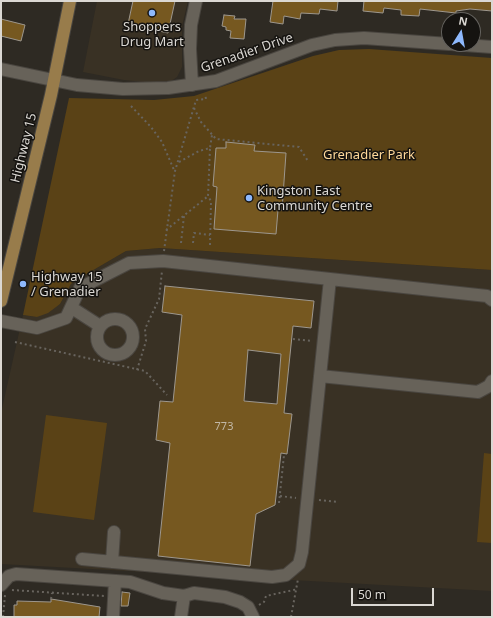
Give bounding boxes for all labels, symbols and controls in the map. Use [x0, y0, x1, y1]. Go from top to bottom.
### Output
marker: Shoppers Drug Mart [147, 8, 157, 18]
north arrow [441, 12, 481, 52]
text: N [457, 12, 469, 29]
place label: Shoppers Drug Mart [120, 19, 184, 50]
street label: Grenadier Drive [199, 30, 295, 76]
street label: Highway 15 [8, 111, 40, 185]
park label: Grenadier Park [323, 147, 415, 163]
place label: Kingston East Community Centre [257, 183, 372, 214]
marker: Kingston East Community Centre [244, 193, 254, 203]
place label: Highway 15 / Grenadier [31, 269, 102, 300]
marker: Highway 15 / Grenadier [18, 279, 28, 289]
house number: 773 [215, 420, 233, 434]
scale bar [353, 580, 436, 606]
text: 50 m [358, 586, 386, 603]

